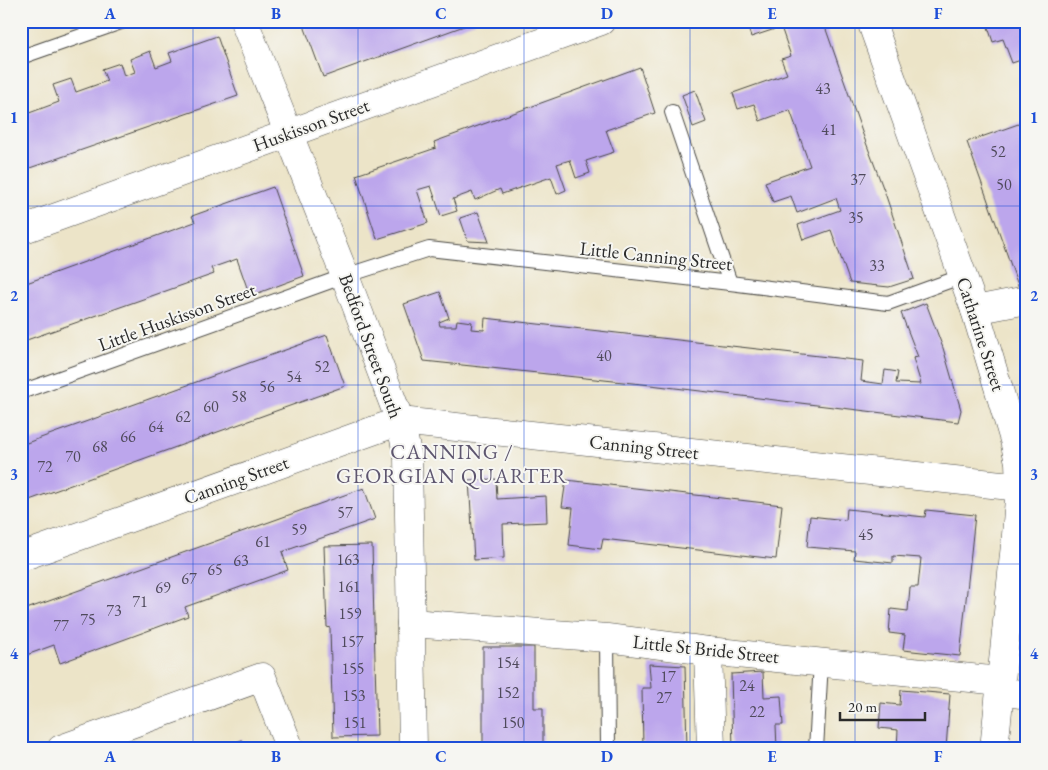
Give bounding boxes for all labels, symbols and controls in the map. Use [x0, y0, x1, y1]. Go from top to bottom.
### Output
text: A [103, 3, 116, 24]
text: B [271, 3, 281, 24]
text: C [435, 3, 447, 24]
text: D [601, 3, 613, 24]
text: E [767, 3, 777, 24]
text: F [934, 3, 943, 24]
house number: 43 [815, 78, 831, 99]
street label: Huskisson Street [249, 92, 373, 158]
text: 1 [10, 107, 18, 128]
text: 1 [1030, 107, 1038, 128]
house number: 41 [821, 119, 837, 140]
house number: 52 [990, 141, 1006, 162]
house number: 37 [850, 169, 866, 190]
house number: 50 [996, 174, 1012, 195]
house number: 35 [848, 207, 864, 228]
street label: Little Canning Street [579, 236, 733, 276]
house number: 33 [869, 255, 885, 276]
street label: Bedford Street South [333, 270, 409, 422]
street label: Catharine Street [951, 274, 1011, 394]
street label: Little Huskisson Street [95, 277, 259, 357]
text: 2 [10, 285, 19, 306]
text: 2 [1030, 285, 1039, 306]
house number: 40 [596, 345, 612, 366]
house number: 52 [314, 356, 330, 377]
house number: 54 [286, 366, 302, 387]
house number: 56 [259, 376, 275, 397]
house number: 58 [231, 386, 247, 407]
house number: 60 [203, 396, 219, 417]
house number: 62 [175, 406, 191, 427]
house number: 64 [148, 416, 164, 437]
house number: 66 [120, 426, 136, 447]
street label: Canning Street [588, 429, 700, 465]
house number: 68 [92, 436, 108, 457]
district label: CANNING / GEORGIAN QUARTER [336, 438, 568, 490]
house number: 70 [65, 446, 81, 467]
street label: Canning Street [180, 449, 292, 510]
house number: 72 [37, 456, 53, 477]
text: 3 [10, 464, 18, 485]
text: 3 [1030, 464, 1038, 485]
house number: 57 [337, 502, 353, 523]
house number: 59 [291, 519, 307, 540]
house number: 45 [858, 524, 874, 545]
house number: 61 [255, 531, 271, 552]
house number: 163 [336, 549, 360, 570]
house number: 63 [233, 550, 249, 571]
house number: 65 [207, 559, 223, 580]
house number: 67 [181, 568, 197, 589]
house number: 161 [337, 576, 361, 597]
house number: 69 [155, 577, 171, 598]
house number: 71 [132, 591, 148, 612]
house number: 73 [106, 600, 122, 621]
house number: 159 [338, 603, 362, 624]
house number: 75 [80, 609, 96, 630]
house number: 77 [53, 615, 69, 636]
street label: Little St Bride Street [632, 629, 780, 669]
house number: 157 [340, 631, 364, 652]
text: 4 [10, 643, 19, 664]
text: 4 [1030, 643, 1039, 664]
house number: 154 [496, 652, 520, 673]
house number: 155 [341, 658, 365, 679]
house number: 17 [660, 666, 676, 687]
house number: 24 [739, 675, 755, 696]
house number: 152 [496, 682, 520, 703]
house number: 153 [342, 685, 366, 706]
house number: 27 [656, 687, 672, 708]
scale bar [840, 690, 926, 722]
text: 20 m [848, 697, 877, 716]
house number: 22 [749, 701, 765, 722]
house number: 151 [343, 712, 367, 733]
house number: 150 [501, 712, 525, 733]
text: A [103, 746, 116, 767]
text: B [271, 746, 281, 767]
text: C [435, 746, 447, 767]
text: D [601, 746, 613, 767]
text: E [767, 746, 777, 767]
text: F [934, 746, 943, 767]

